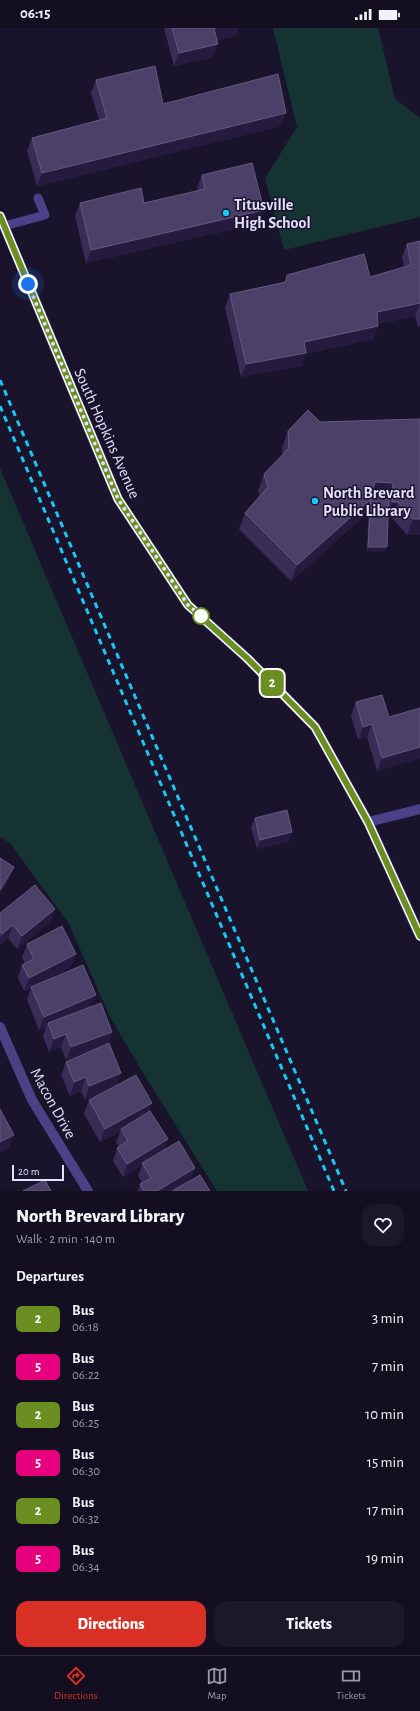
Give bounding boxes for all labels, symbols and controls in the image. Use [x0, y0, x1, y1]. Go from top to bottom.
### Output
text: 06:15 [20, 6, 50, 21]
place label: Titusville High School [234, 197, 311, 231]
marker: Titusville High School [221, 208, 231, 218]
your location [18, 274, 38, 294]
street label: South Hopkins Avenue [71, 366, 143, 501]
place label: North Brevard Public Library [323, 485, 415, 520]
marker: North Brevard Public Library [310, 496, 320, 506]
unlabelled marker [192, 607, 210, 625]
line badge: 2 [259, 670, 285, 696]
text: 2 [269, 676, 275, 690]
street label: Macon Drive [27, 1066, 79, 1141]
scale bar [12, 1163, 64, 1182]
text: 20 m [18, 1166, 39, 1177]
button: heart [362, 1204, 404, 1246]
text: North Brevard Library [16, 1207, 184, 1226]
text: Walk · 2 min · 140 m [16, 1233, 115, 1246]
text: Departures [16, 1269, 84, 1284]
text: Bus [72, 1303, 94, 1318]
text: 3 min [372, 1311, 404, 1326]
text: 2 [35, 1312, 41, 1326]
text: 06:18 [72, 1321, 99, 1334]
text: Bus [72, 1351, 94, 1366]
text: 7 min [372, 1359, 404, 1374]
text: 5 [35, 1360, 41, 1374]
text: 06:22 [72, 1369, 100, 1382]
text: Bus [72, 1399, 94, 1414]
text: 10 min [365, 1407, 404, 1422]
text: 2 [35, 1408, 41, 1422]
text: 06:25 [72, 1417, 99, 1430]
text: Bus [72, 1447, 94, 1462]
text: 15 min [367, 1455, 404, 1470]
text: 5 [35, 1456, 41, 1470]
text: 06:30 [72, 1465, 100, 1478]
text: Bus [72, 1495, 94, 1510]
text: 17 min [367, 1503, 404, 1518]
text: 2 [35, 1504, 41, 1518]
text: 06:32 [72, 1513, 99, 1526]
text: Bus [72, 1543, 94, 1558]
text: 19 min [366, 1551, 404, 1566]
text: 5 [35, 1552, 41, 1566]
text: 06:34 [72, 1561, 100, 1574]
button: Directions [16, 1601, 206, 1647]
button: Tickets [214, 1601, 404, 1647]
tab: Directions [54, 1665, 98, 1702]
tab: Map [206, 1665, 228, 1702]
tab: Tickets [336, 1665, 366, 1702]

